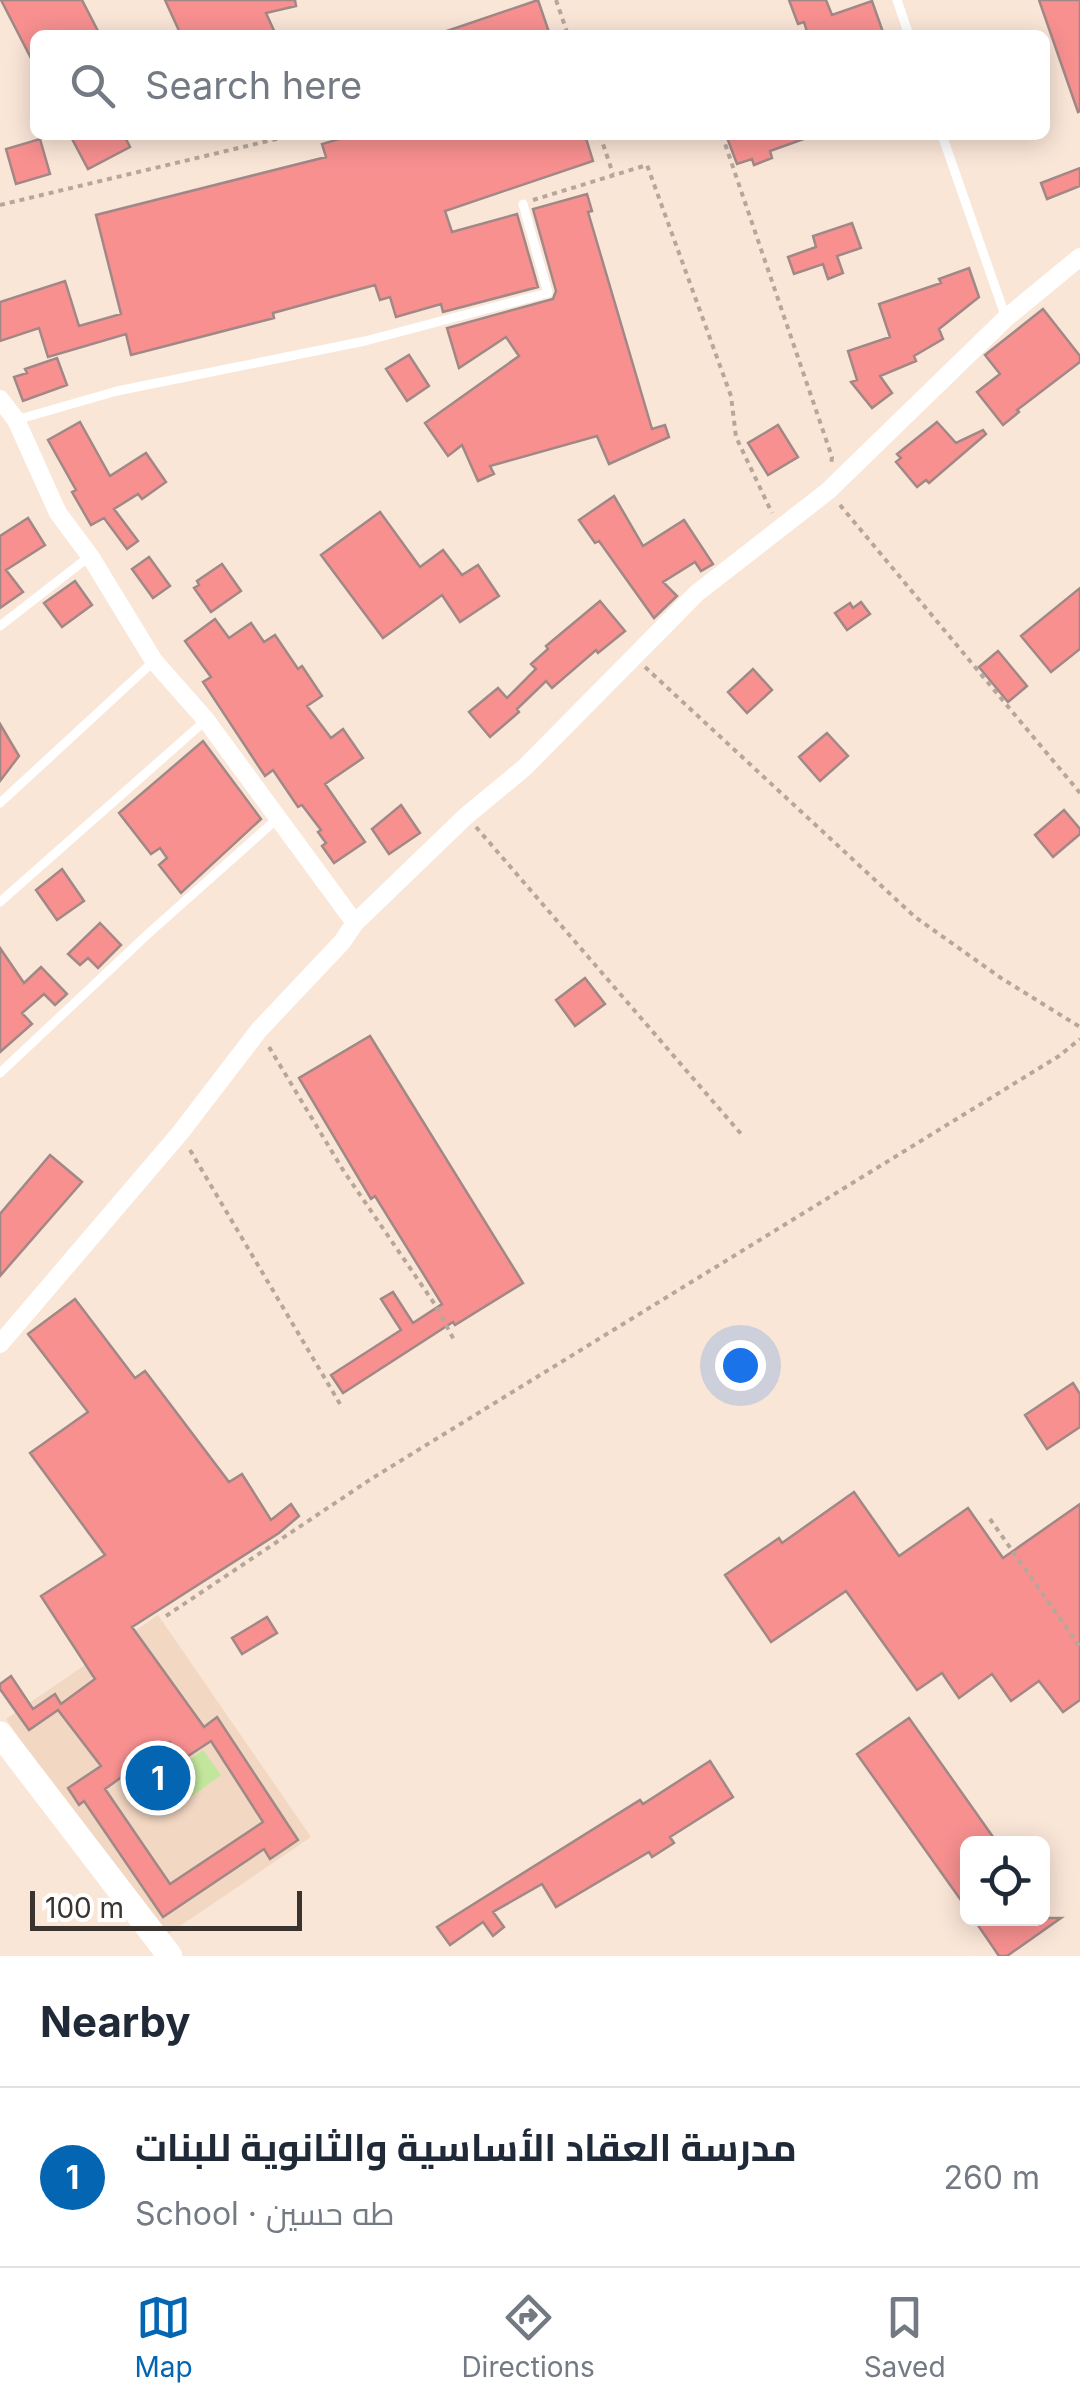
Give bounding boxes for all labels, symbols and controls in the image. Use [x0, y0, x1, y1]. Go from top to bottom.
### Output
search box [30, 30, 1050, 140]
icon: search [65, 58, 120, 113]
text: Search here [145, 62, 362, 108]
your location [715, 1340, 766, 1391]
pin: 1 [126, 1740, 190, 1816]
map controls [960, 1836, 1050, 1926]
button: locate [960, 1836, 1050, 1926]
scale bar [30, 1886, 302, 1930]
text: 100 m [45, 1891, 124, 1925]
text: Nearby [40, 1996, 191, 2047]
text: مدرسة العقاد الأساسية والثانوية للبنات [135, 2124, 797, 2170]
text: 1 [66, 2158, 79, 2197]
text: 260 m [943, 2158, 1040, 2197]
text: School · طه حسين [135, 2194, 394, 2233]
tab: Map [134, 2290, 193, 2384]
tab: Directions [461, 2290, 595, 2384]
tab: Saved [864, 2290, 946, 2384]

